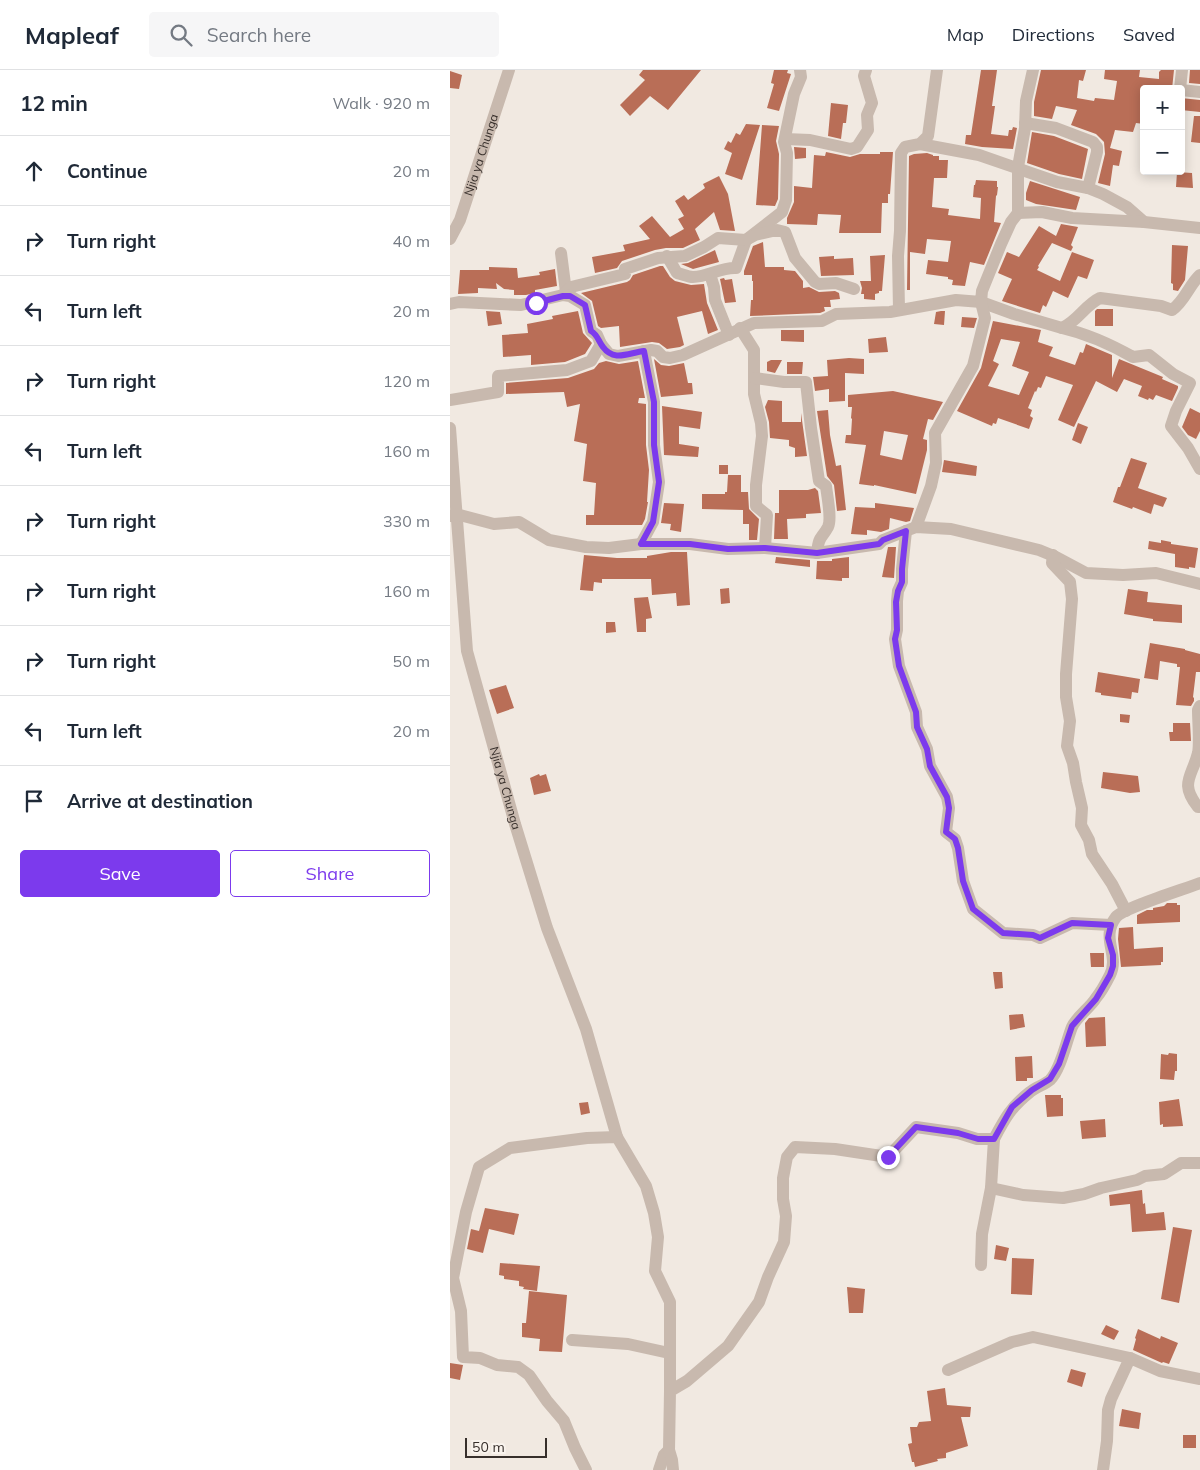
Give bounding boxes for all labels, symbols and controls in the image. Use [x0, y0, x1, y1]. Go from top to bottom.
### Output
search box [149, 12, 499, 57]
text: Mapleaf [25, 20, 119, 50]
icon: search [167, 21, 195, 49]
text: Search here [207, 23, 311, 47]
text: Map [947, 23, 984, 46]
text: Directions [1012, 23, 1095, 46]
text: Saved [1123, 23, 1175, 46]
map controls [1140, 85, 1185, 175]
button: + [1140, 85, 1185, 130]
text: 12 min [20, 90, 88, 116]
text: Walk · 920 m [332, 93, 430, 113]
street label: Njia ya Chunga [460, 112, 501, 198]
button: − [1140, 130, 1185, 175]
icon: ahead [20, 157, 48, 185]
text: Continue [67, 159, 147, 183]
text: 20 m [393, 161, 430, 181]
icon: right [20, 227, 48, 255]
text: Turn right [67, 229, 156, 253]
text: 40 m [393, 231, 430, 251]
route start [525, 292, 548, 315]
icon: left [20, 297, 48, 325]
text: Turn left [67, 299, 142, 323]
text: 20 m [393, 301, 430, 321]
icon: right [20, 367, 48, 395]
text: Turn right [67, 369, 156, 393]
text: 120 m [383, 371, 430, 391]
icon: left [20, 437, 48, 465]
text: Turn left [67, 439, 142, 463]
text: 160 m [383, 441, 430, 461]
icon: right [20, 507, 48, 535]
text: Turn right [67, 509, 156, 533]
text: 330 m [383, 511, 430, 531]
icon: right [20, 577, 48, 605]
text: Turn right [67, 579, 156, 603]
text: 160 m [383, 581, 430, 601]
icon: right [20, 647, 48, 675]
text: Turn right [67, 649, 156, 673]
text: 50 m [393, 651, 430, 671]
icon: left [20, 717, 48, 745]
text: Turn left [67, 719, 142, 743]
text: 20 m [393, 721, 430, 741]
street label: Njia ya Chunga [487, 745, 524, 831]
icon: arrive [20, 787, 48, 815]
text: Arrive at destination [67, 789, 253, 813]
button: Save [20, 850, 220, 897]
button: Share [230, 850, 430, 897]
route end [877, 1146, 900, 1169]
scale bar [465, 1435, 548, 1458]
text: 50 m [472, 1438, 505, 1456]

